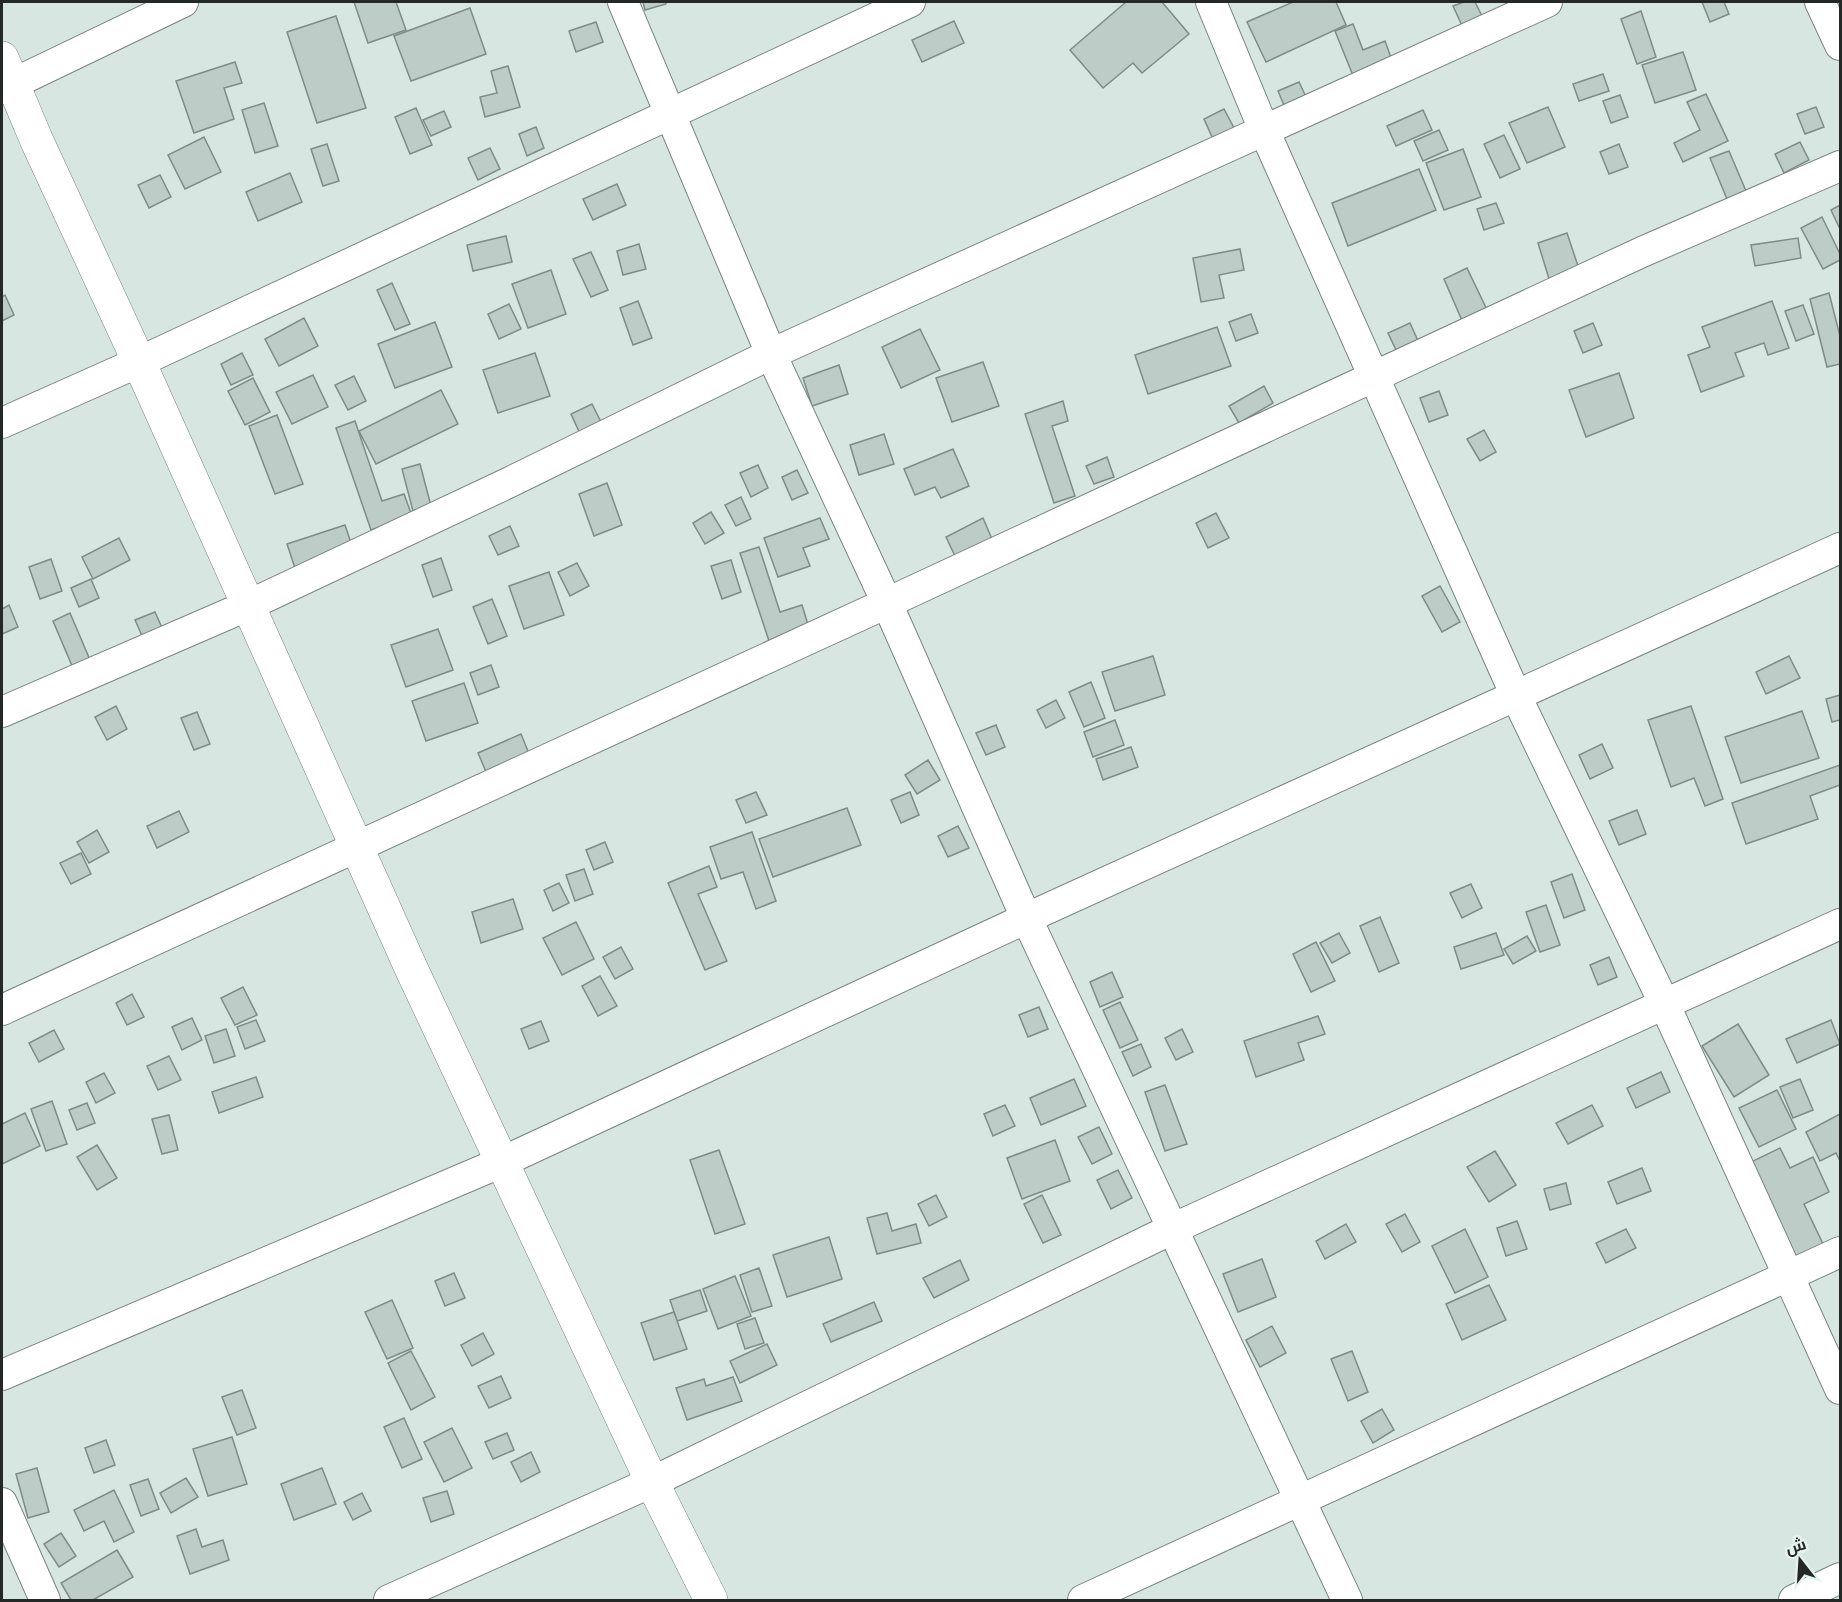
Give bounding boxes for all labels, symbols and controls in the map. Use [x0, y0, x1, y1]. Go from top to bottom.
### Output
north arrow [1770, 1530, 1830, 1590]
text: ش [1783, 1533, 1809, 1559]

